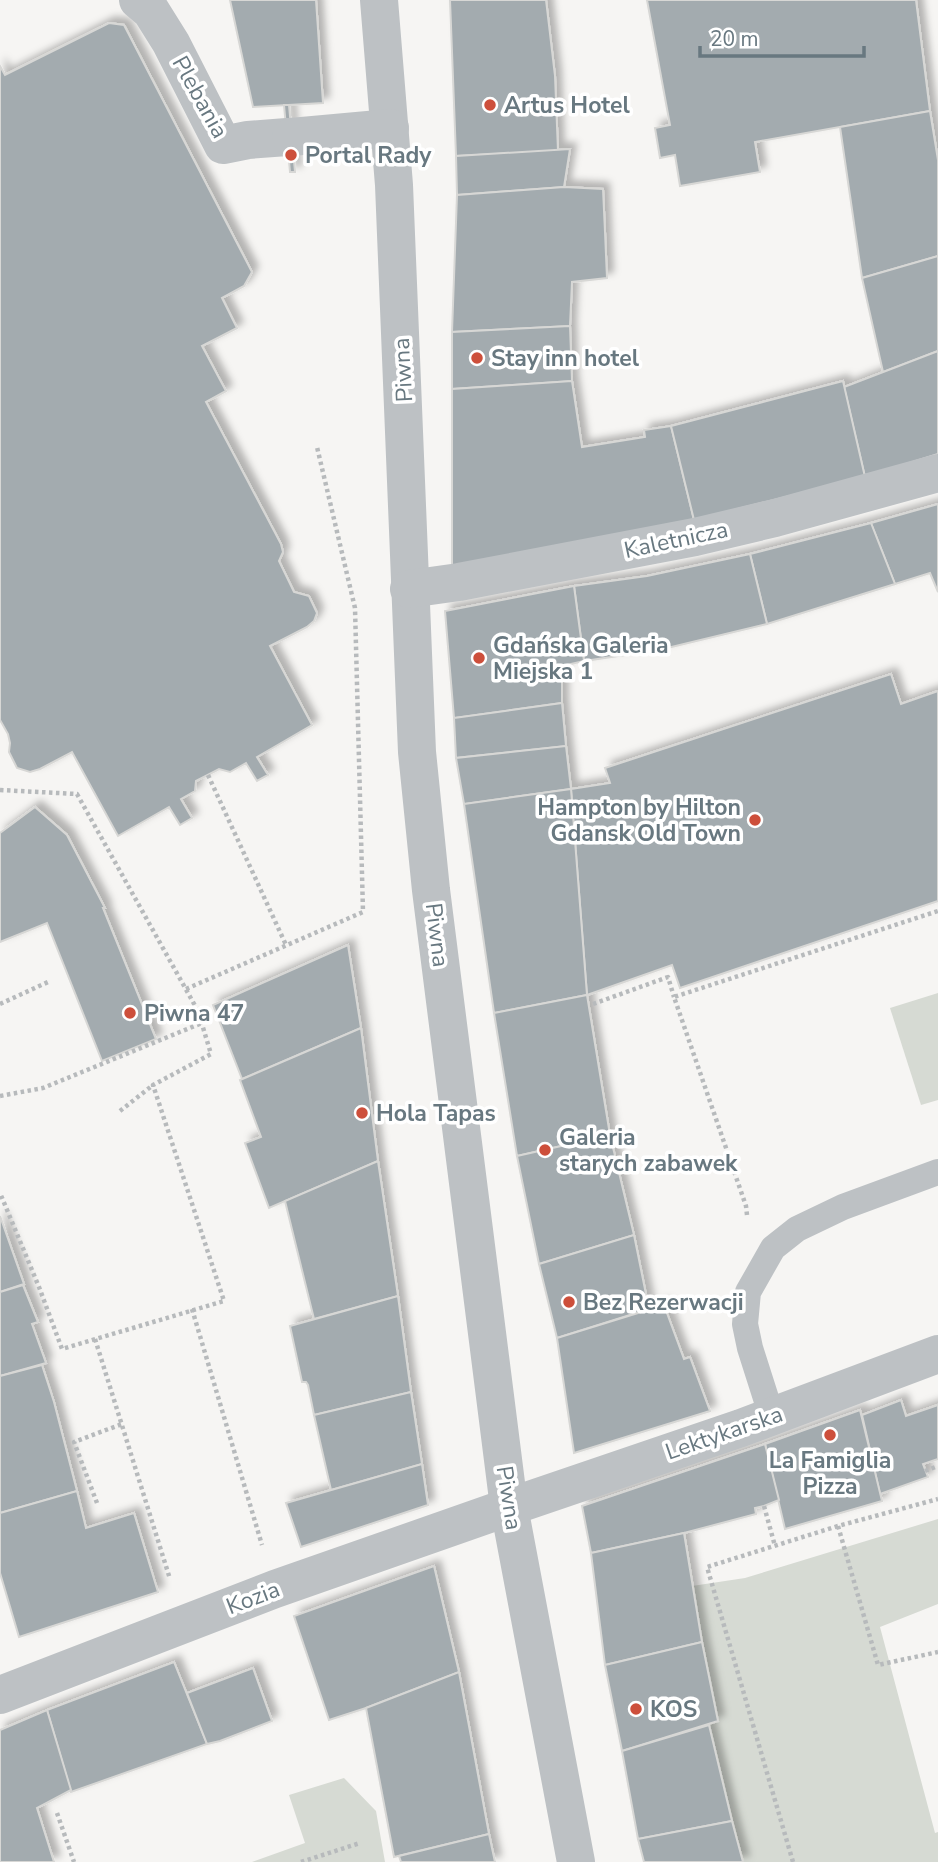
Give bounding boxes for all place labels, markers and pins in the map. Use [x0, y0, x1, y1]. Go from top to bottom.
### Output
place label: Artus Hotel [504, 90, 630, 121]
marker: Artus Hotel [482, 97, 498, 113]
place label: Portal Rady [305, 140, 432, 171]
marker: Portal Rady [283, 147, 299, 163]
place label: Stay inn hotel [491, 343, 640, 374]
marker: Stay inn hotel [469, 350, 485, 366]
place label: Gdańska Galeria Miejska 1 [493, 630, 669, 687]
marker: Gdańska Galeria Miejska 1 [471, 650, 487, 666]
place label: Hampton by Hilton Gdansk Old Town [537, 792, 741, 849]
marker: Hampton by Hilton Gdansk Old Town [747, 812, 763, 828]
place label: Piwna 47 [144, 998, 244, 1029]
marker: Piwna 47 [122, 1005, 138, 1021]
place label: Hola Tapas [376, 1098, 496, 1129]
marker: Hola Tapas [354, 1105, 370, 1121]
place label: Galeria starych zabawek [559, 1122, 738, 1179]
marker: Galeria starych zabawek [537, 1142, 553, 1158]
place label: Bez Rezerwacji [583, 1287, 744, 1318]
marker: Bez Rezerwacji [561, 1294, 577, 1310]
marker: La Famiglia Pizza [822, 1427, 838, 1443]
place label: La Famiglia Pizza [769, 1445, 891, 1502]
place label: KOS [650, 1694, 697, 1725]
marker: KOS [628, 1701, 644, 1717]

